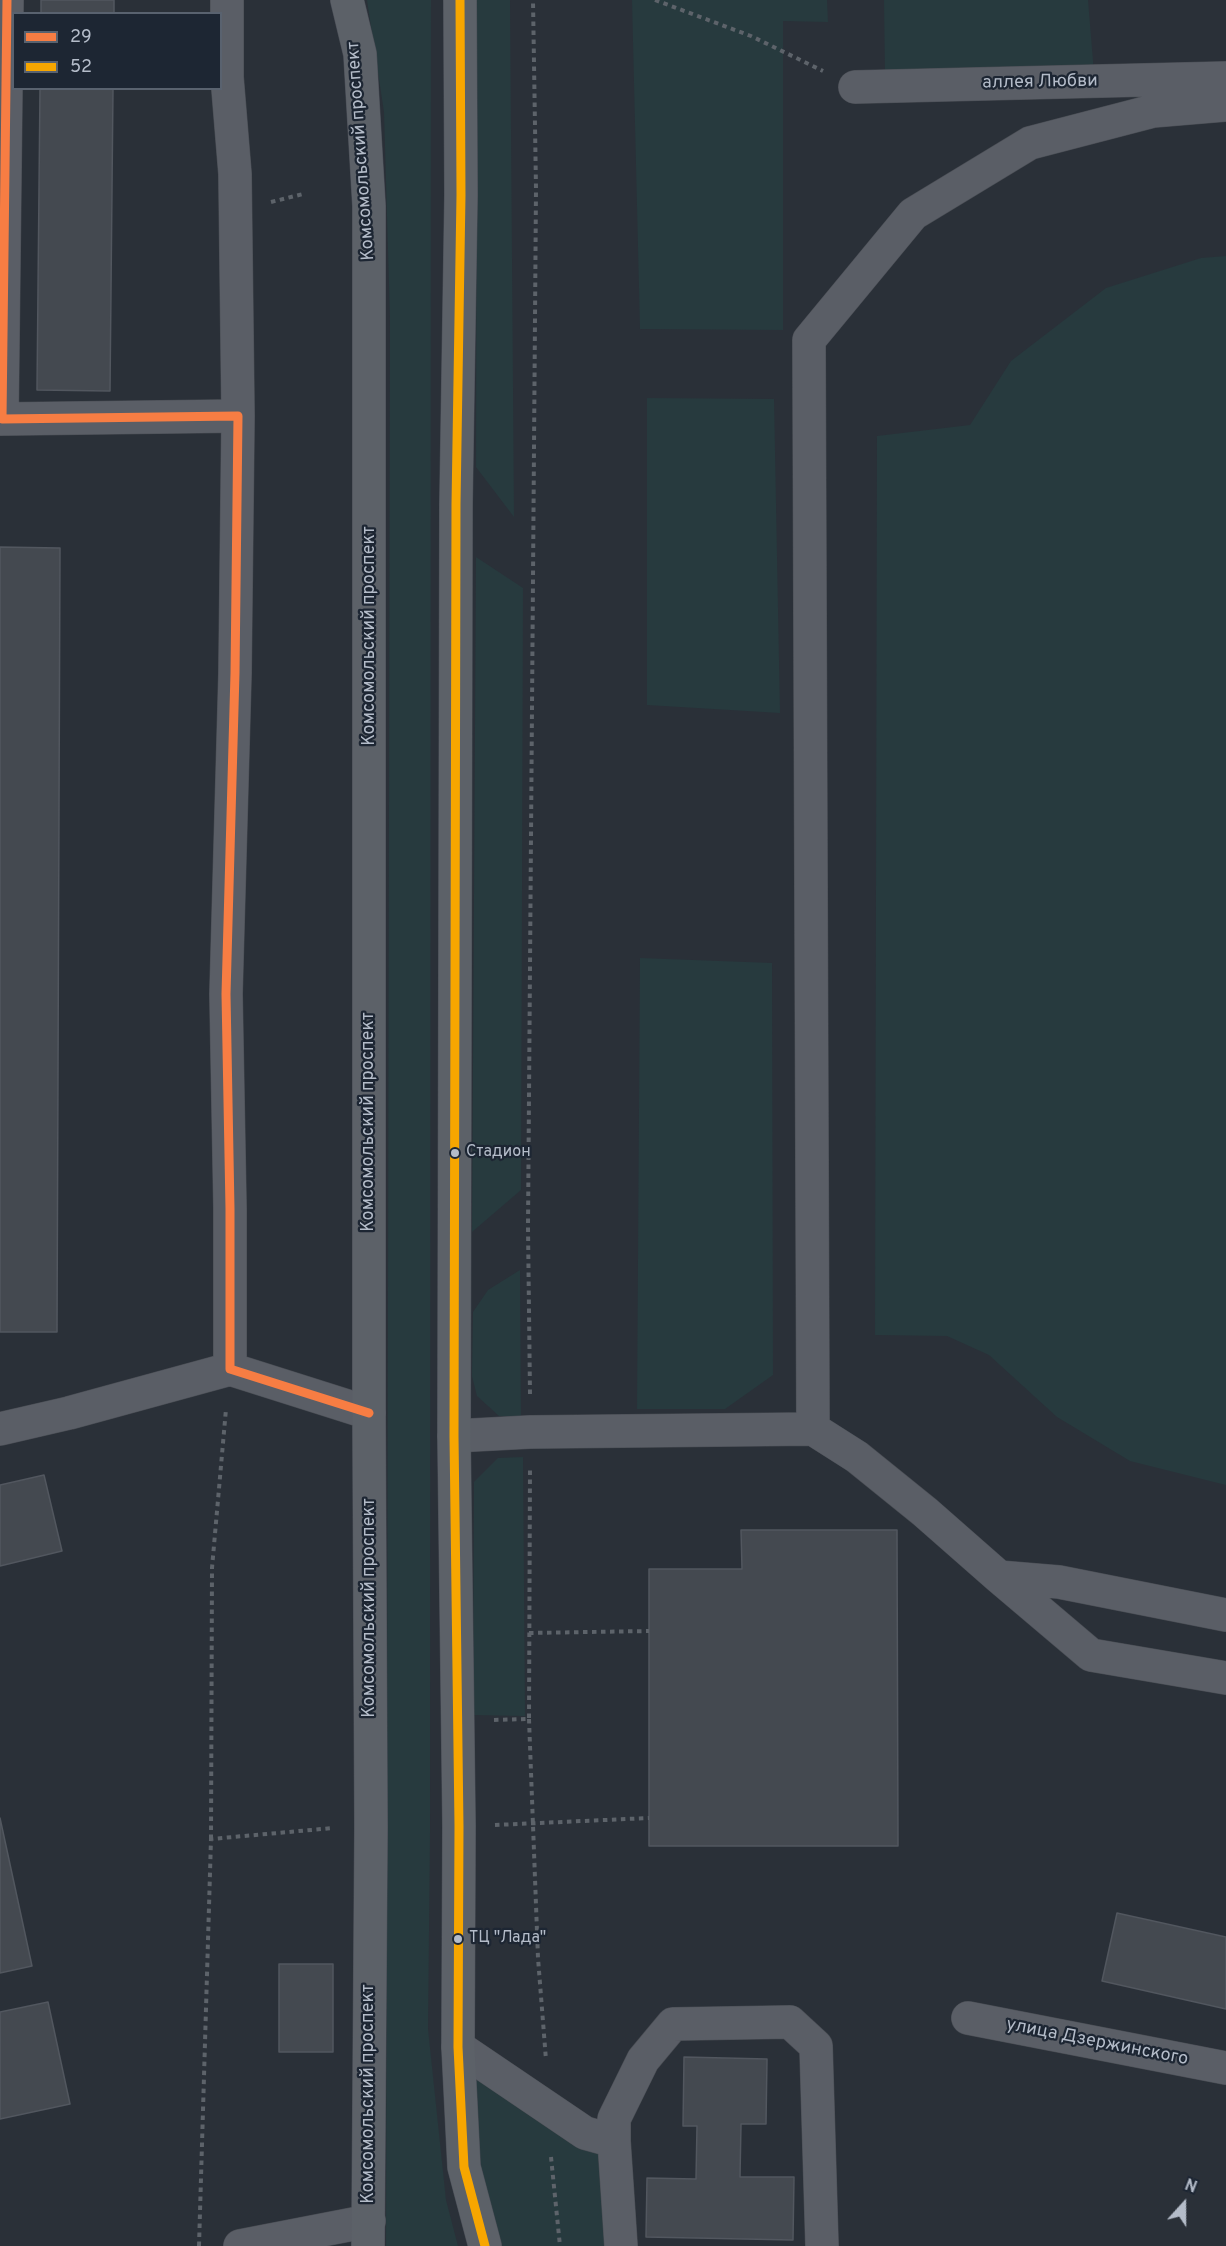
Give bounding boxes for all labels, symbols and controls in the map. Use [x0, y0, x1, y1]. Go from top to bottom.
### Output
legend [12, 12, 222, 90]
text: 29 [70, 26, 92, 49]
street label: Комсомольский проспект [344, 41, 380, 261]
text: 52 [70, 56, 92, 79]
street label: аллея Любви [982, 71, 1098, 95]
street label: Комсомольский проспект [359, 526, 381, 746]
street label: Комсомольский проспект [358, 1012, 380, 1232]
place label: Стадион [466, 1143, 531, 1163]
marker: Стадион [449, 1147, 461, 1159]
street label: Комсомольский проспект [359, 1498, 381, 1718]
place label: ТЦ "Лада" [469, 1929, 546, 1949]
marker: ТЦ "Лада" [452, 1933, 464, 1945]
street label: Комсомольский проспект [358, 1984, 380, 2204]
street label: улица Дзержинского [1004, 2015, 1190, 2071]
north arrow [1154, 2174, 1214, 2234]
text: N [1181, 2176, 1199, 2199]

